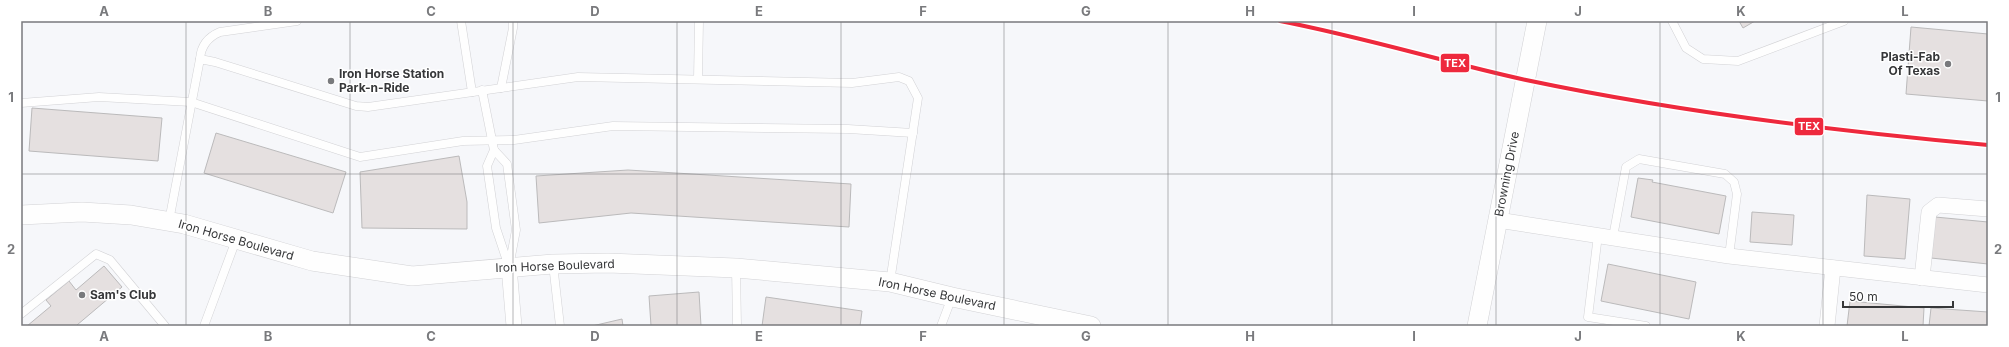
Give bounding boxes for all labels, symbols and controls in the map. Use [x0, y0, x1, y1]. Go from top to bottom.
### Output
text: A [99, 3, 109, 19]
text: B [264, 3, 273, 19]
text: C [426, 3, 436, 19]
text: D [590, 3, 600, 19]
text: E [755, 3, 763, 19]
text: F [919, 3, 927, 19]
text: G [1081, 3, 1091, 19]
text: H [1245, 3, 1255, 19]
text: I [1412, 3, 1416, 19]
text: J [1574, 3, 1582, 19]
text: K [1736, 3, 1746, 19]
text: L [1901, 3, 1909, 19]
place label: Plasti-Fab Of Texas [1881, 49, 1940, 78]
line badge: TEX [1440, 53, 1470, 73]
text: TEX [1444, 56, 1466, 70]
marker: Plasti-Fab Of Texas [1943, 59, 1953, 69]
place label: Iron Horse Station Park-n-Ride [339, 66, 444, 95]
marker: Iron Horse Station Park-n-Ride [326, 76, 336, 86]
text: 1 [8, 89, 14, 105]
text: 1 [1995, 89, 2001, 105]
line badge: TEX [1794, 117, 1824, 136]
text: TEX [1798, 119, 1820, 133]
street label: Browning Drive [1491, 130, 1522, 218]
street label: Iron Horse Boulevard [177, 216, 296, 263]
text: 2 [7, 241, 15, 257]
text: 2 [1994, 241, 2002, 257]
street label: Iron Horse Boulevard [495, 256, 615, 275]
street label: Iron Horse Boulevard [877, 274, 997, 313]
scale bar [1843, 283, 1953, 309]
place label: Sam's Club [90, 287, 157, 302]
text: 50 m [1849, 289, 1878, 304]
marker: Sam's Club [77, 290, 87, 300]
text: A [99, 328, 109, 344]
text: B [264, 328, 273, 344]
text: C [426, 328, 436, 344]
text: D [590, 328, 600, 344]
text: E [755, 328, 763, 344]
text: F [919, 328, 927, 344]
text: G [1081, 328, 1091, 344]
text: H [1245, 328, 1255, 344]
text: I [1412, 328, 1416, 344]
text: J [1574, 328, 1582, 344]
text: K [1736, 328, 1746, 344]
text: L [1901, 328, 1909, 344]

